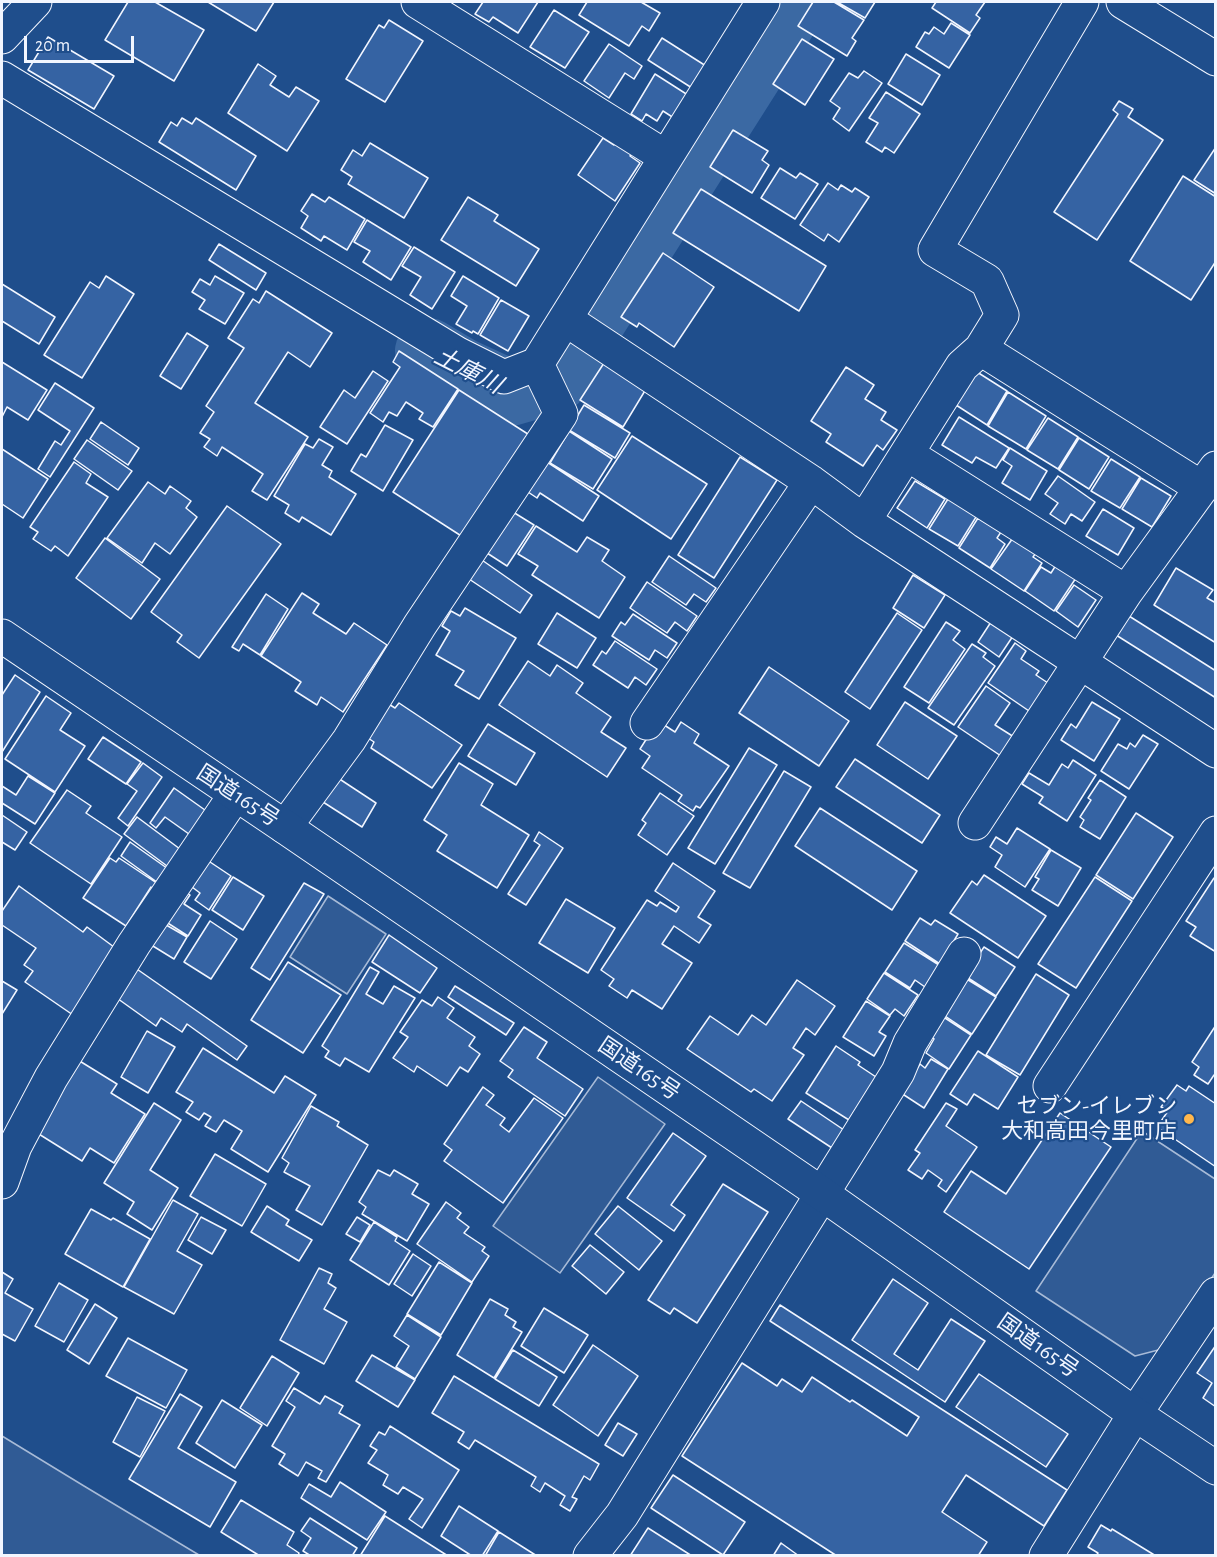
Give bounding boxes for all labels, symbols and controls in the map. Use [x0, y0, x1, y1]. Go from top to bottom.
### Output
scale bar [27, 24, 136, 62]
text: 20 m [35, 37, 70, 55]
water label: 土庫川 [429, 342, 507, 400]
street label: 国道165号 [192, 760, 284, 832]
street label: 国道165号 [593, 1032, 685, 1106]
place label: セブン-イレブン 大和高田今里町店 [1001, 1093, 1177, 1144]
marker: セブン-イレブン 大和高田今里町店 [1182, 1112, 1196, 1126]
street label: 国道165号 [992, 1308, 1084, 1384]

